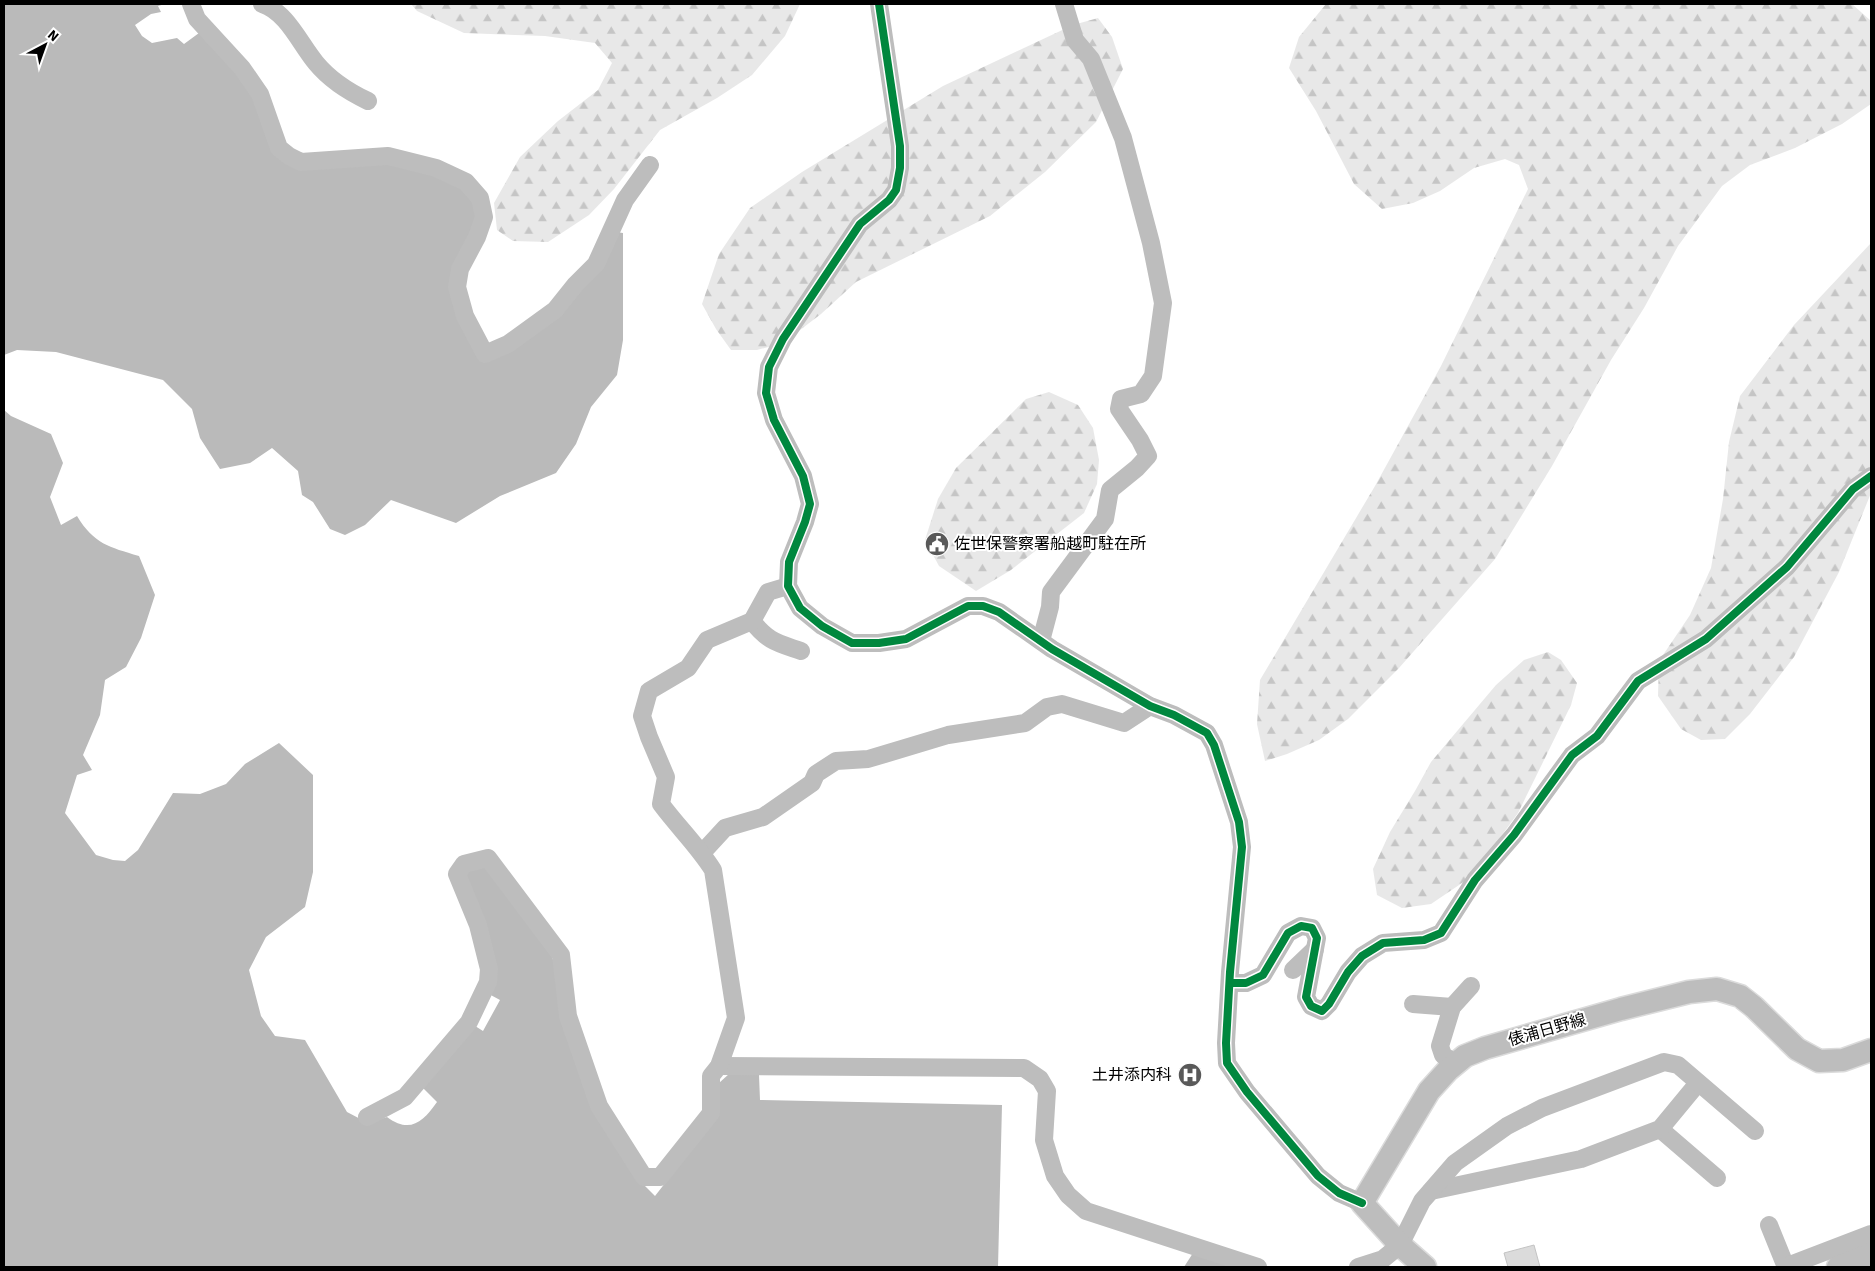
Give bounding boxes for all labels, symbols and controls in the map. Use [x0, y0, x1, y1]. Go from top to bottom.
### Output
north arrow [20, 20, 70, 70]
text: N [43, 25, 63, 47]
public building icon: 佐世保警察署船越町駐在所 [924, 531, 950, 557]
place label: 佐世保警察署船越町駐在所 [954, 533, 1146, 555]
street label: 俵浦日野線 [1506, 1008, 1588, 1052]
hospital icon: 土井添内科 [1177, 1062, 1203, 1088]
place label: 土井添内科 [1092, 1064, 1172, 1086]

